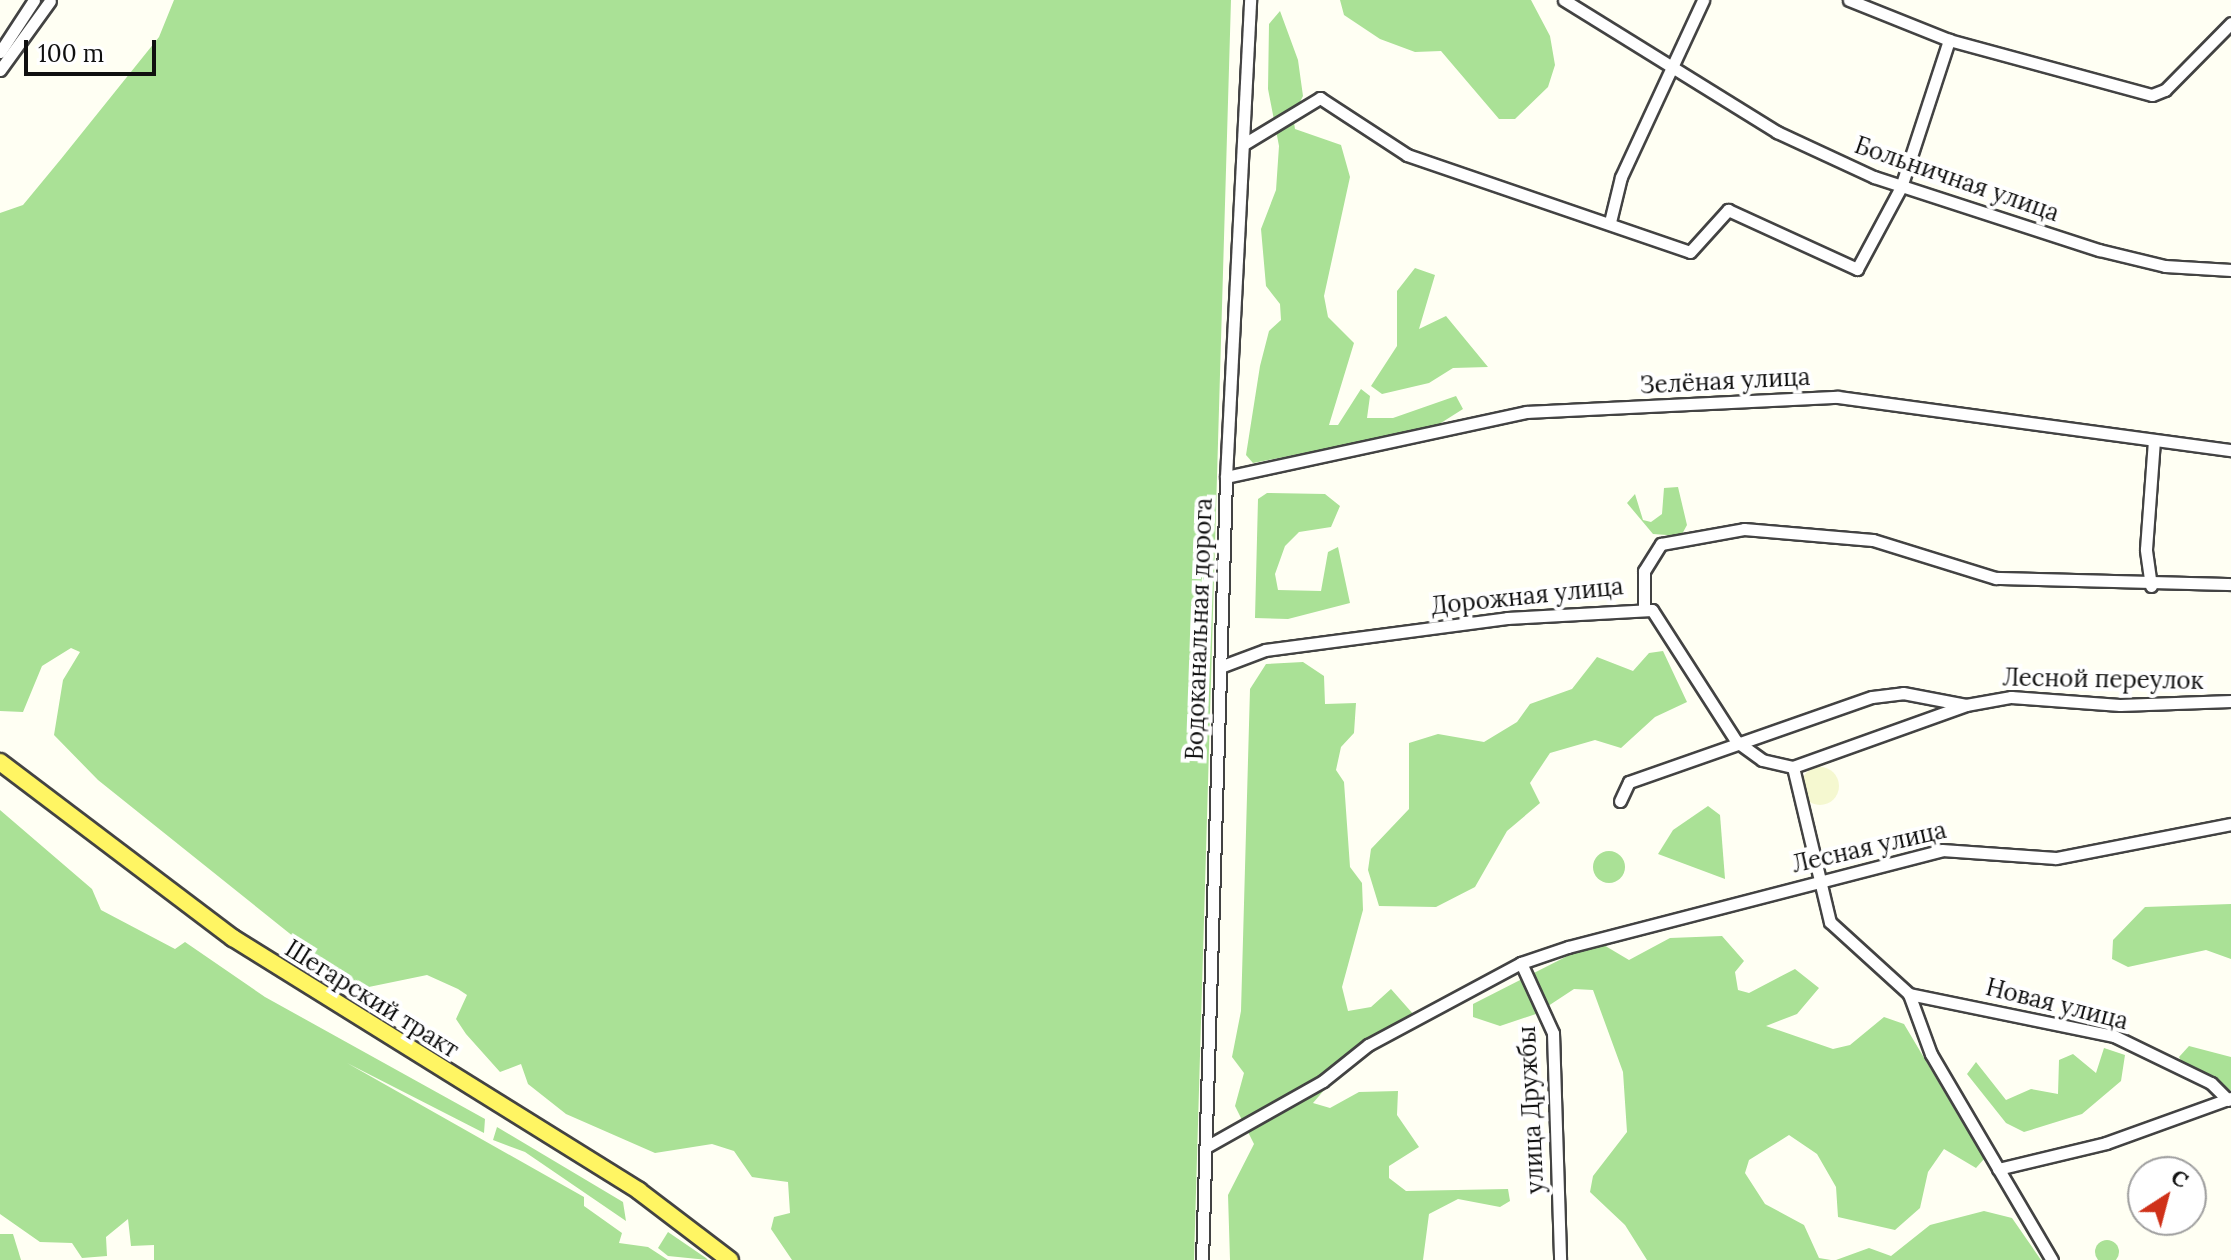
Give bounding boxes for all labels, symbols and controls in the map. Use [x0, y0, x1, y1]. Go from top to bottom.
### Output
scale bar [28, 24, 160, 74]
text: 100 m [38, 38, 104, 69]
street label: Больничная улица [1851, 130, 2063, 228]
street label: Зелёная улица [1639, 362, 1811, 400]
street label: Водоканальная дорога [1180, 497, 1218, 761]
street label: Дорожная улица [1429, 572, 1625, 620]
street label: Лесной переулок [2002, 663, 2204, 695]
street label: Лесная улица [1789, 815, 1949, 879]
street label: Шегарский тракт [280, 934, 464, 1064]
street label: Новая улица [1983, 972, 2131, 1036]
street label: улица Дружбы [1512, 1025, 1550, 1195]
north arrow [2127, 1156, 2207, 1236]
text: С [2166, 1162, 2194, 1194]

